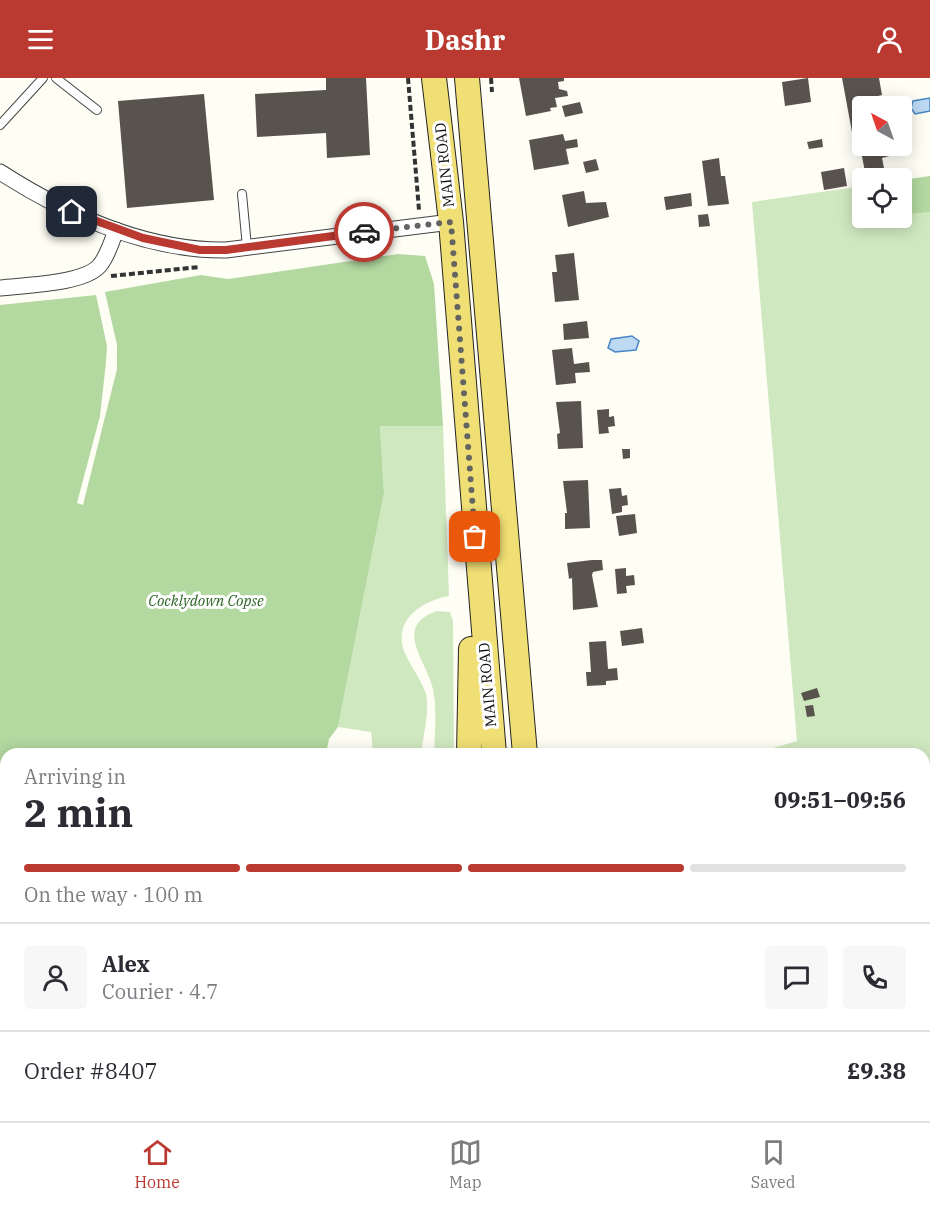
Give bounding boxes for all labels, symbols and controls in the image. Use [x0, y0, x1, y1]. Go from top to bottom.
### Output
text: Dashr [425, 22, 505, 57]
icon: menu [24, 23, 57, 56]
icon: person [873, 23, 906, 56]
north arrow [852, 96, 912, 156]
map controls [852, 96, 912, 228]
street label: MAIN ROAD [430, 122, 458, 208]
button: locate [852, 168, 912, 228]
pin [46, 186, 97, 237]
icon: home [55, 195, 88, 228]
courier [334, 202, 394, 262]
icon: car [348, 216, 381, 249]
pin [449, 511, 500, 562]
icon: bag [458, 520, 491, 553]
park label: Cocklydown Copse [148, 591, 264, 610]
street label: MAIN ROAD [474, 642, 500, 728]
text: Arriving in [24, 763, 126, 790]
text: 09:51–09:56 [774, 785, 906, 814]
text: 2 min [24, 787, 133, 838]
text: On the way · 100 m [24, 881, 203, 908]
button: person [24, 946, 87, 1009]
button: chat [765, 946, 828, 1009]
button: phone [843, 946, 906, 1009]
text: Alex [102, 949, 150, 978]
text: Courier · 4.7 [102, 978, 218, 1005]
text: Order #8407 [24, 1056, 158, 1085]
text: £9.38 [847, 1056, 906, 1085]
tab: Home [134, 1136, 180, 1192]
tab: Map [449, 1136, 482, 1192]
tab: Saved [751, 1136, 796, 1192]

